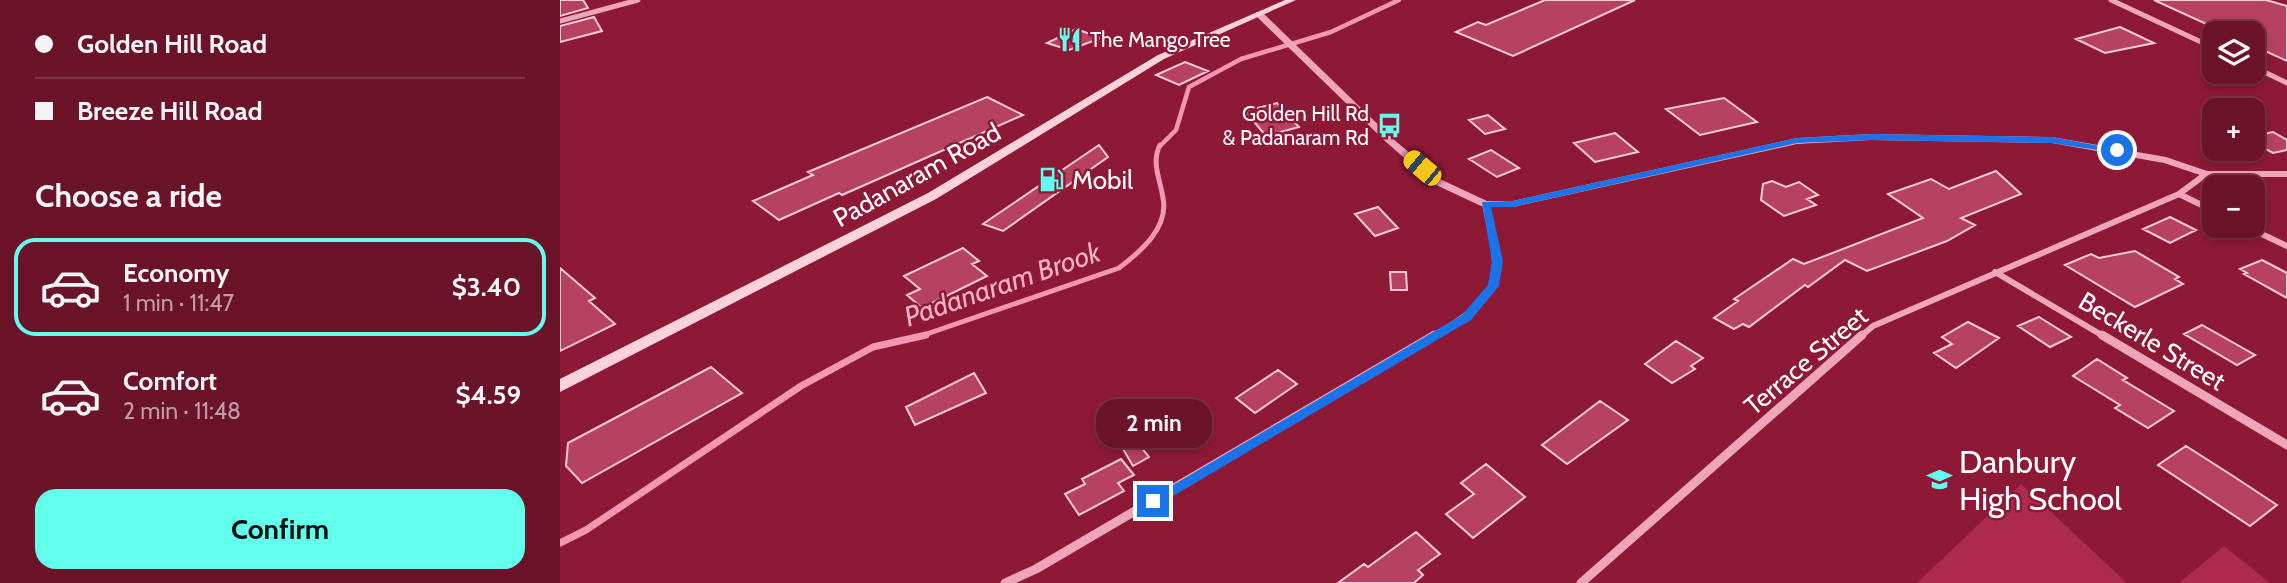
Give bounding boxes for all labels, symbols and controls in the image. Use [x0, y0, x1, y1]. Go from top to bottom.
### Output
map controls [2202, 21, 2265, 238]
button: layers [2202, 21, 2265, 84]
restaurant icon: The Mango Tree [1056, 25, 1084, 53]
place label: The Mango Tree [1090, 27, 1231, 52]
text: Golden Hill Road [77, 28, 267, 60]
text: Breeze Hill Road [77, 95, 262, 127]
button: + [2202, 98, 2265, 161]
place label: Golden Hill Rd & Padanaram Rd [1222, 101, 1369, 150]
bus stop icon: Golden Hill Rd & Padanaram Rd [1375, 111, 1403, 139]
street label: Padanaram Road [828, 116, 1006, 234]
route start [2101, 134, 2133, 166]
car [1400, 146, 1445, 190]
place label: Mobil [1072, 164, 1133, 196]
fuel station icon: Mobil [1038, 166, 1066, 194]
button: − [2202, 175, 2265, 238]
text: Choose a ride [35, 176, 222, 215]
water label: Padanaram Brook [899, 234, 1106, 334]
icon: car [39, 256, 102, 319]
text: Economy [123, 257, 229, 289]
text: $3.40 [452, 271, 521, 303]
street label: Beckerle Street [2073, 285, 2231, 397]
text: 1 min · 11:47 [123, 289, 234, 317]
street label: Terrace Street [1738, 300, 1874, 422]
icon: car [39, 364, 102, 427]
text: Comfort [123, 365, 217, 397]
text: $4.59 [455, 379, 521, 411]
text: 2 min · 11:48 [123, 397, 241, 425]
callout: 2 min [1095, 400, 1211, 448]
text: 2 min [1126, 409, 1182, 437]
place label: Danbury High School [1959, 442, 2122, 518]
school or university icon: Danbury High School [1925, 465, 1953, 493]
route end [1137, 485, 1169, 517]
button: Confirm [35, 489, 525, 569]

